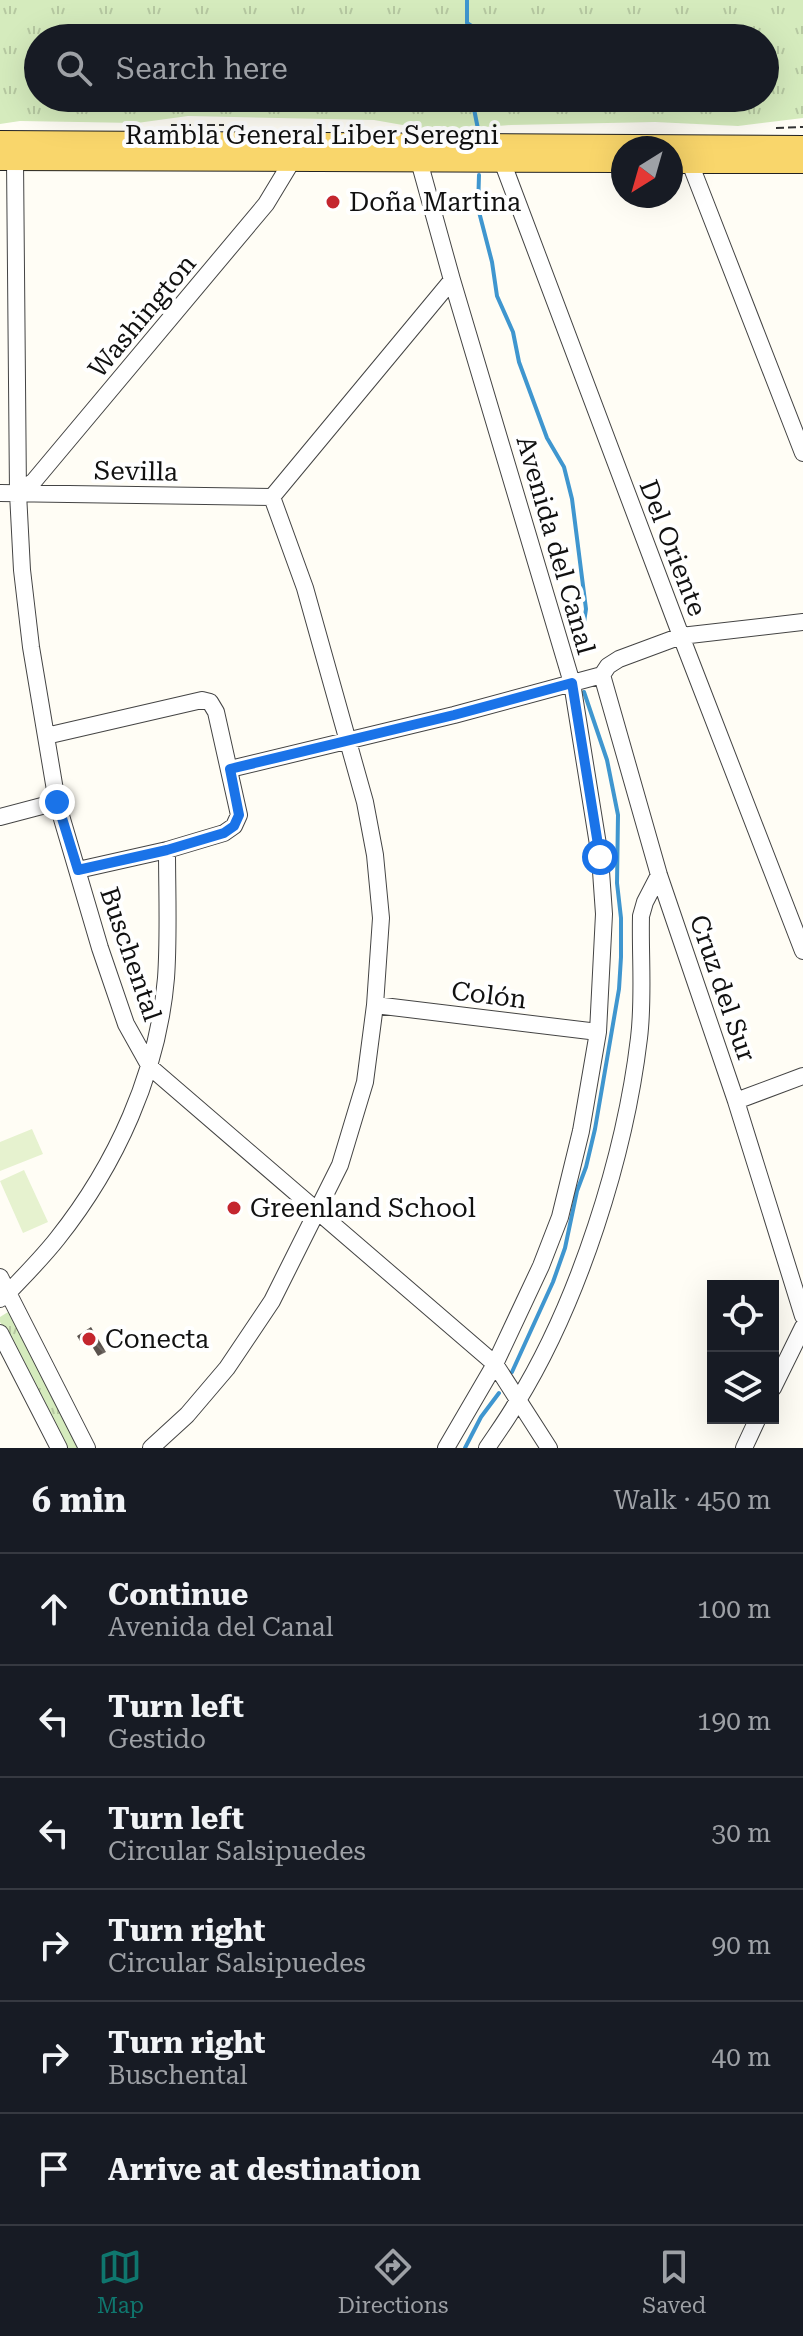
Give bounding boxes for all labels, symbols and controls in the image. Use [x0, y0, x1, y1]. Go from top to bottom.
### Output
search box [24, 24, 779, 112]
icon: search [52, 46, 96, 90]
text: Search here [116, 51, 288, 86]
street label: Rambla General Liber Seregni [125, 120, 499, 150]
north arrow [611, 136, 683, 208]
place label: Doña Martina [349, 187, 521, 217]
marker: Doña Martina [324, 193, 342, 211]
street label: Washington [82, 248, 202, 383]
street label: Avenida del Canal [510, 432, 602, 658]
street label: Sevilla [94, 455, 178, 487]
street label: Del Oriente [633, 476, 713, 620]
route end [39, 784, 75, 820]
route start [582, 839, 618, 875]
street label: Buschental [94, 883, 168, 1025]
street label: Cruz del Sur [684, 911, 762, 1065]
street label: Colón [450, 976, 529, 1015]
place label: Greenland School [250, 1193, 476, 1223]
marker: Greenland School [225, 1199, 243, 1217]
map controls [707, 1280, 779, 1424]
button: locate [707, 1280, 779, 1352]
place label: Conecta [105, 1324, 209, 1354]
marker: Conecta [80, 1330, 98, 1348]
button: layers [707, 1352, 779, 1424]
text: 6 min [32, 1480, 127, 1520]
text: Walk · 450 m [613, 1485, 771, 1515]
text: Continue [108, 1577, 248, 1612]
icon: ahead [32, 1587, 76, 1631]
text: 100 m [697, 1594, 771, 1624]
text: Avenida del Canal [108, 1612, 334, 1642]
text: Turn left [108, 1689, 244, 1724]
icon: left [32, 1699, 76, 1743]
text: 190 m [697, 1706, 771, 1736]
text: Gestido [108, 1724, 206, 1754]
text: Turn left [108, 1801, 244, 1836]
icon: left [32, 1811, 76, 1855]
text: 30 m [712, 1818, 771, 1848]
text: Circular Salsipuedes [108, 1836, 366, 1866]
text: Turn right [108, 1913, 265, 1948]
icon: right [32, 1923, 76, 1967]
text: 90 m [712, 1930, 771, 1960]
text: Circular Salsipuedes [108, 1948, 366, 1978]
text: Turn right [108, 2025, 265, 2060]
icon: right [32, 2035, 76, 2079]
text: 40 m [712, 2042, 771, 2072]
text: Buschental [108, 2060, 248, 2090]
icon: arrive [32, 2147, 76, 2191]
text: Arrive at destination [108, 2152, 421, 2187]
tab: Map [97, 2245, 144, 2318]
tab: Directions [338, 2245, 449, 2318]
tab: Saved [642, 2245, 706, 2318]

